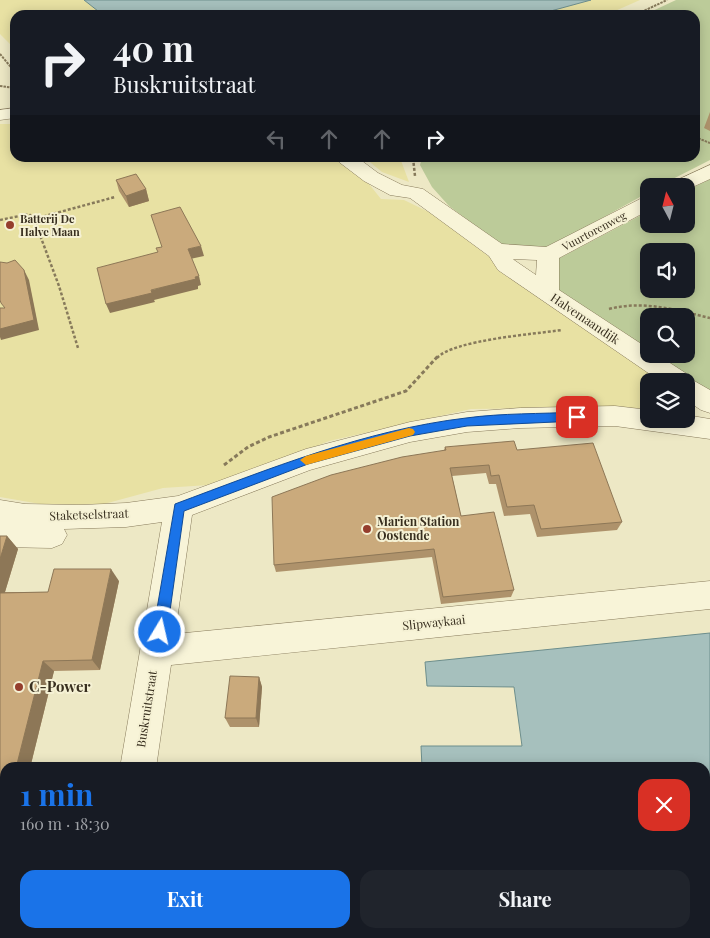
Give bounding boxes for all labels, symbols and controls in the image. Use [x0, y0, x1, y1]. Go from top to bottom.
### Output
text: 40 m [113, 24, 194, 71]
icon: right [30, 30, 95, 95]
text: Buskruitstraat [113, 69, 255, 99]
icon: left [262, 125, 290, 153]
icon: ahead [315, 125, 343, 153]
icon: ahead [368, 125, 396, 153]
icon: right [421, 125, 449, 153]
north arrow [640, 178, 695, 232]
map controls [640, 178, 695, 428]
street label: Vuurtorenweg [558, 207, 629, 254]
place label: Batterij De Halve Maan [20, 211, 80, 239]
marker: Batterij De Halve Maan [4, 219, 16, 231]
button: sound [640, 243, 695, 298]
street label: Halvemaandijk [548, 289, 624, 347]
button: search [640, 308, 695, 363]
button: layers [640, 373, 695, 428]
pin [556, 396, 598, 438]
icon: arrive [563, 403, 591, 431]
street label: Staketselstraat [49, 505, 130, 523]
place label: Marien Station Oostende [377, 513, 460, 543]
marker: Marien Station Oostende [361, 523, 373, 535]
position arrow [133, 605, 185, 657]
street label: Slipwaykaai [402, 611, 467, 633]
street label: Buskruitstraat [132, 669, 160, 748]
place label: C-Power [29, 676, 90, 696]
marker: C-Power [13, 681, 25, 693]
text: 1 min [20, 774, 94, 814]
button: close [638, 779, 690, 831]
text: 160 m · 18:30 [20, 813, 110, 834]
button: Exit [20, 870, 350, 928]
button: Share [360, 870, 690, 928]

